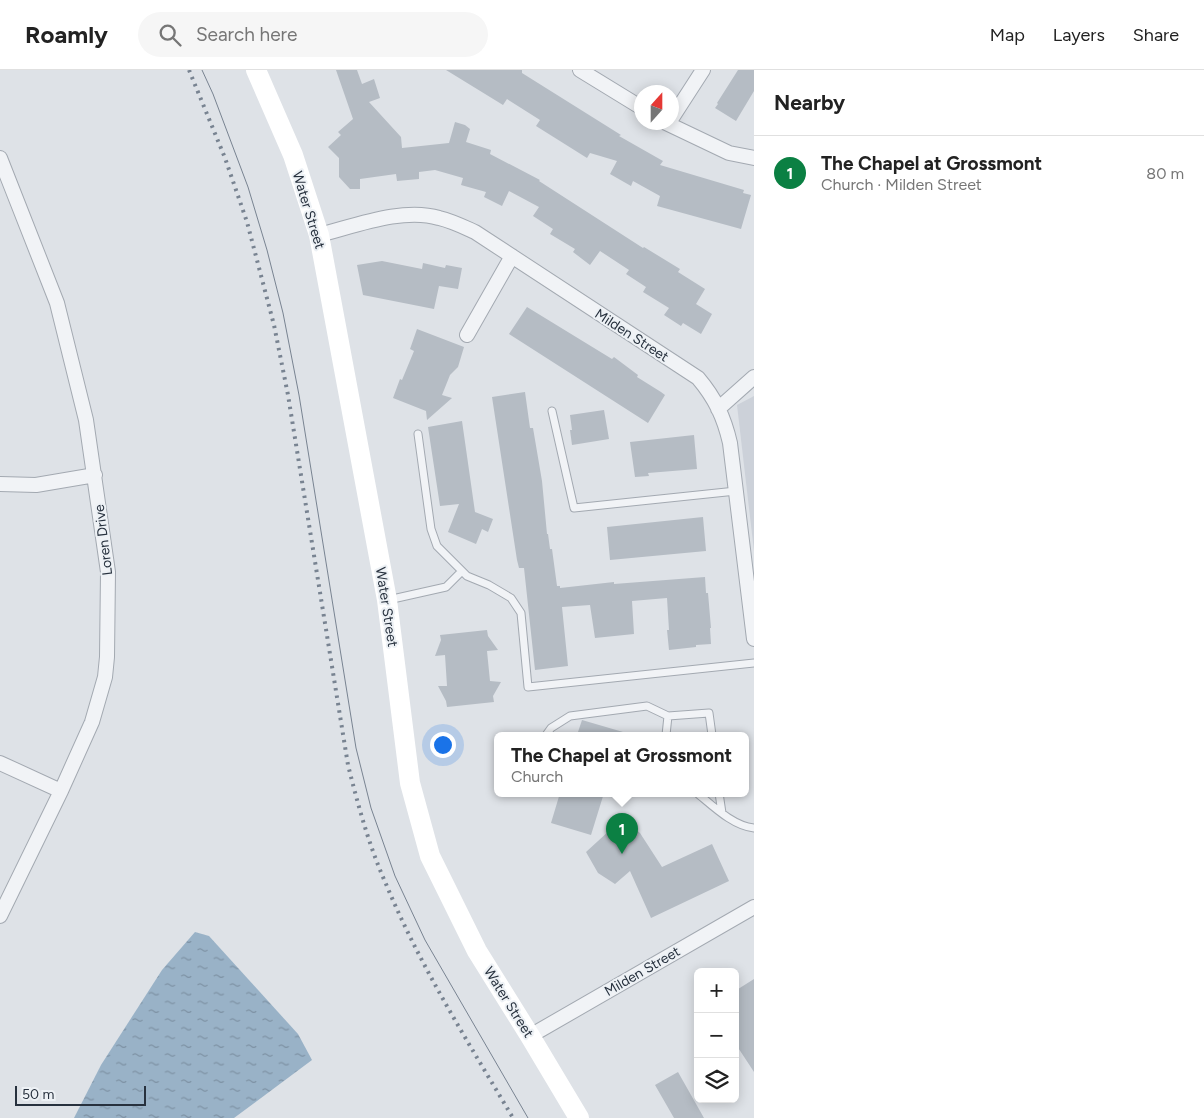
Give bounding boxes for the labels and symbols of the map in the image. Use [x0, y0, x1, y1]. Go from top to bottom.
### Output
north arrow [634, 85, 679, 130]
street label: Water Street [289, 169, 328, 251]
street label: Milden Street [592, 305, 672, 366]
street label: Loren Drive [91, 503, 116, 576]
street label: Water Street [372, 566, 401, 648]
your location [430, 732, 456, 758]
pin: 1 [606, 813, 638, 854]
street label: Milden Street [601, 943, 683, 1000]
street label: Water Street [480, 964, 537, 1041]
scale bar [15, 1083, 146, 1106]

